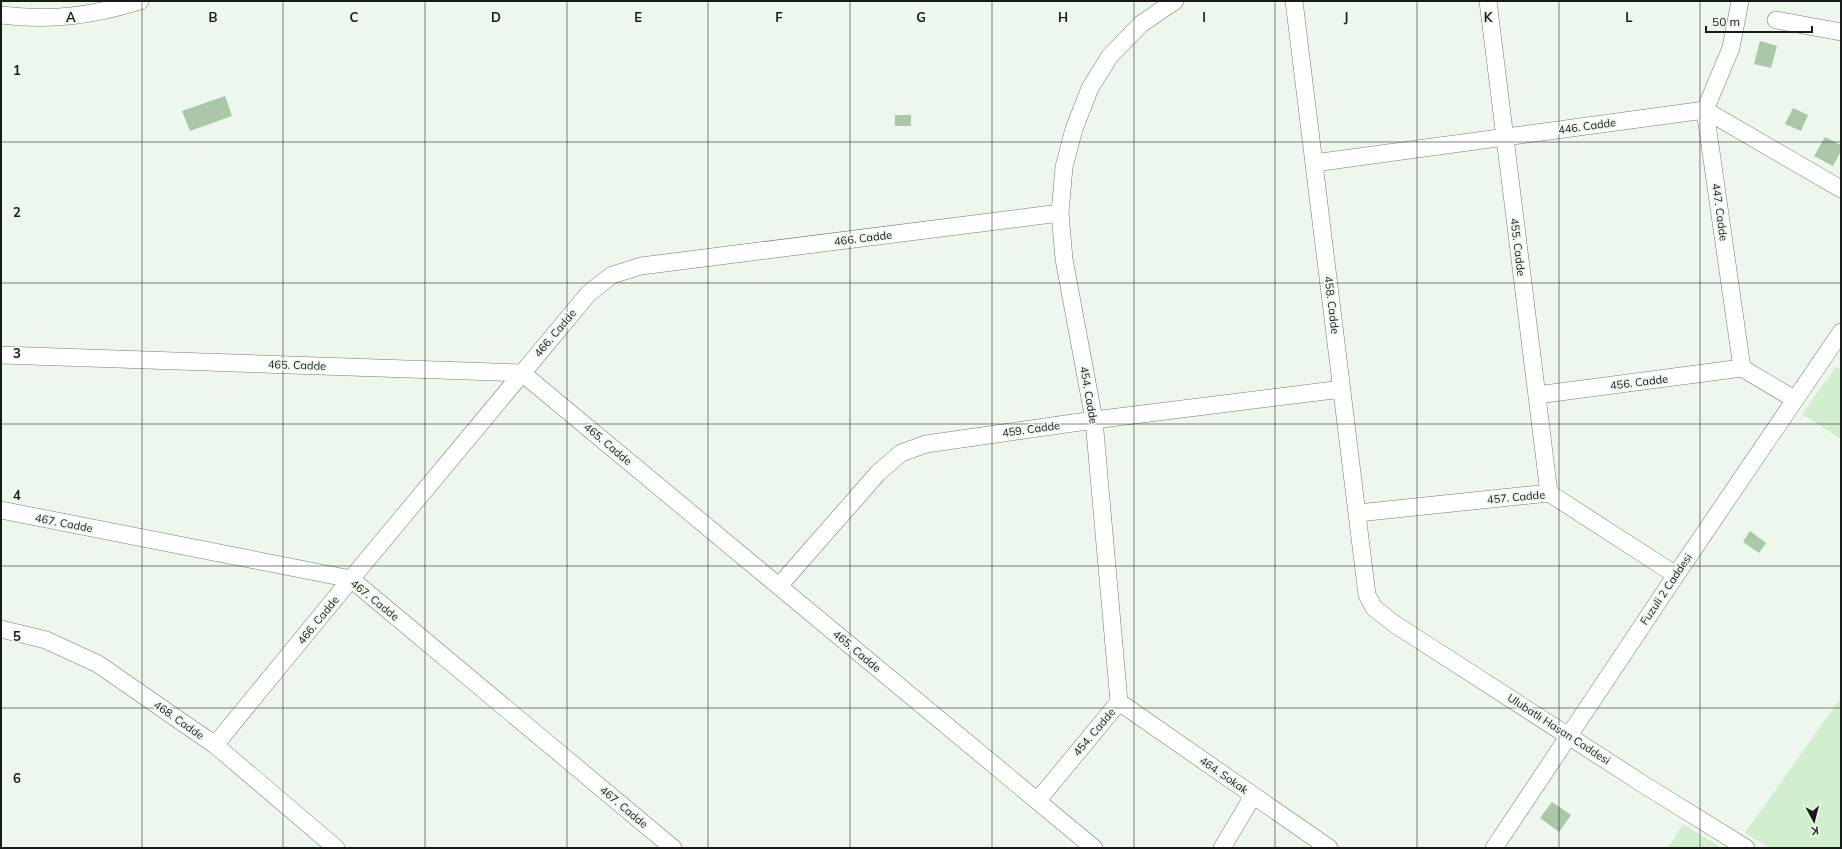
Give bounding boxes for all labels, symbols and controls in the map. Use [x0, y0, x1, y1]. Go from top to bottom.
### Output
scale bar [1706, 8, 1812, 34]
text: A [66, 9, 76, 25]
text: B [209, 9, 218, 25]
text: C [350, 9, 359, 25]
text: D [491, 9, 501, 25]
text: E [634, 9, 642, 25]
text: F [775, 9, 783, 25]
text: G [916, 9, 926, 25]
text: H [1058, 9, 1068, 25]
text: I [1202, 9, 1206, 25]
text: J [1344, 9, 1348, 25]
text: K [1484, 9, 1494, 25]
text: L [1625, 9, 1633, 25]
text: 50 m [1712, 14, 1740, 29]
text: 1 [13, 62, 21, 78]
street label: 446. Cadde [1557, 115, 1617, 137]
street label: 447. Cadde [1709, 182, 1731, 242]
text: 2 [13, 204, 21, 220]
street label: 455. Cadde [1507, 217, 1529, 277]
street label: 466. Cadde [833, 227, 893, 249]
street label: 458. Cadde [1321, 275, 1343, 335]
street label: 466. Cadde [531, 306, 579, 360]
text: 3 [13, 345, 21, 361]
street label: 465. Cadde [268, 357, 326, 373]
street label: 454. Cadde [1077, 365, 1101, 425]
street label: 456. Cadde [1609, 371, 1669, 393]
street label: 459. Cadde [1001, 418, 1061, 440]
street label: 465. Cadde [581, 420, 635, 468]
text: 4 [13, 487, 21, 503]
street label: 457. Cadde [1486, 487, 1546, 507]
street label: 467. Cadde [34, 511, 94, 535]
street label: Fuzuli 2 Caddesi [1637, 551, 1695, 627]
street label: 467. Cadde [348, 576, 402, 624]
street label: 466. Cadde [294, 593, 342, 647]
street label: 465. Cadde [830, 627, 884, 675]
text: 5 [13, 628, 21, 644]
street label: Ulubatlı Hasan Caddesi [1505, 691, 1613, 767]
street label: 468. Cadde [151, 698, 207, 742]
street label: 454. Cadde [1070, 705, 1118, 759]
street label: 464. Sokak [1197, 753, 1251, 797]
text: 6 [13, 770, 21, 786]
street label: 467. Cadde [597, 783, 651, 831]
north arrow [1794, 801, 1834, 841]
text: K [1810, 824, 1820, 838]

